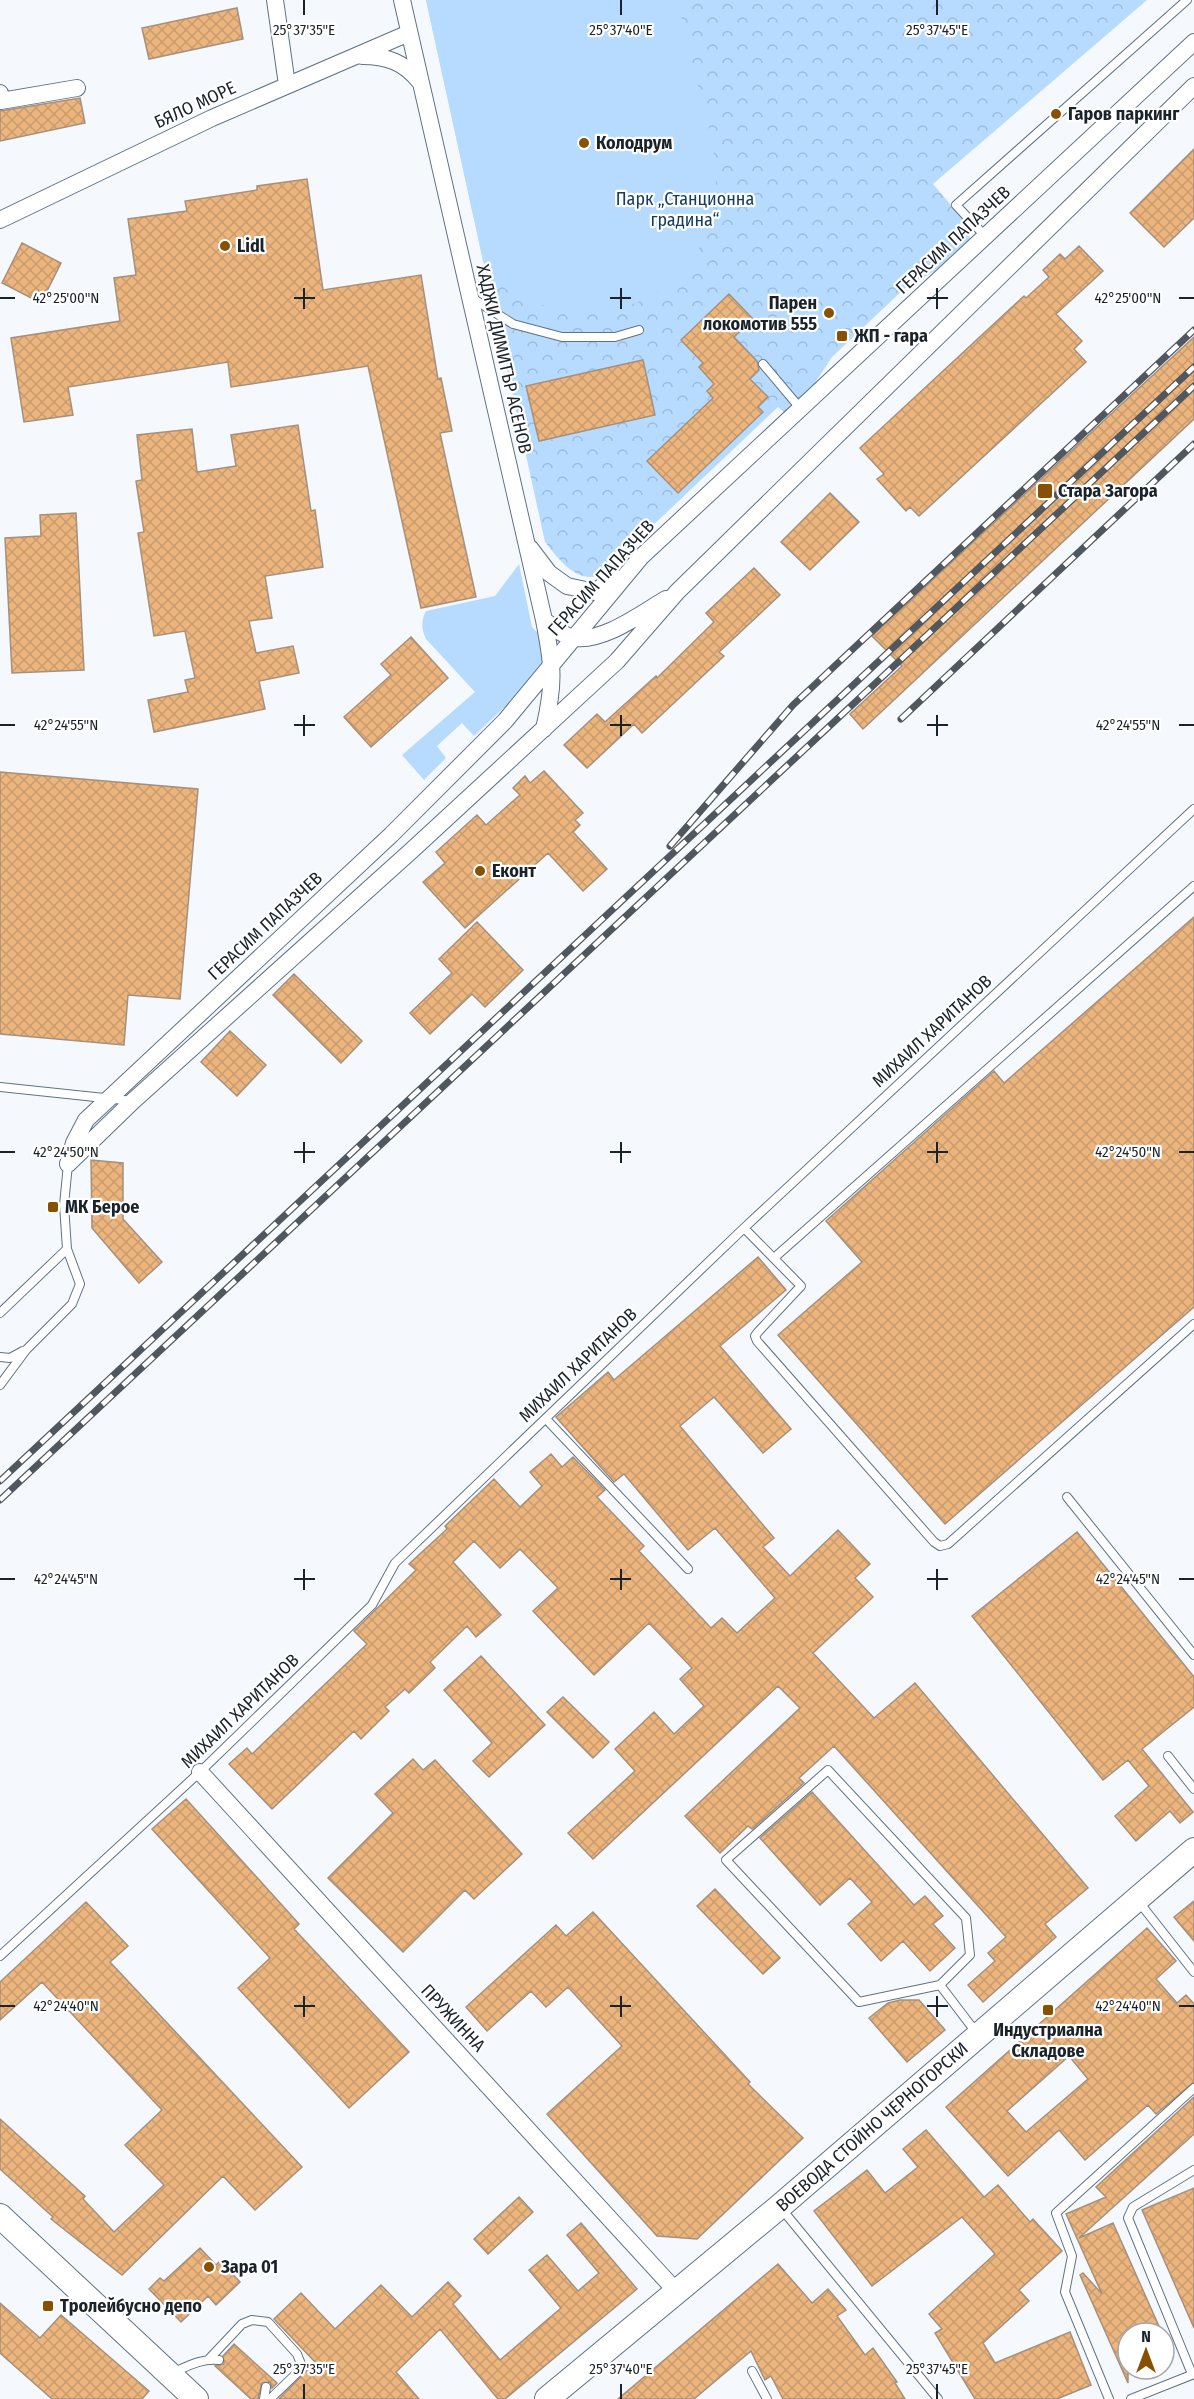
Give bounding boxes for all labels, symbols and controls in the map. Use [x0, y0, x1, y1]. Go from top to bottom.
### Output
text: 25°37'35"E [273, 21, 335, 39]
text: 25°37'40"E [589, 21, 653, 39]
text: 25°37'45"E [906, 21, 968, 39]
street label: БЯЛО МОРЕ [151, 77, 239, 133]
place label: Гаров паркинг [1068, 103, 1180, 125]
marker: Гаров паркинг [1049, 107, 1063, 121]
place label: Колодрум [596, 132, 672, 154]
marker: Колодрум [577, 136, 591, 150]
street label: ГЕРАСИМ ПАПАЗЧЕВ [891, 181, 1015, 299]
park label: Парк „Станционна градина“ [616, 188, 754, 231]
place label: Lidl [237, 235, 265, 257]
marker: Lidl [218, 239, 232, 253]
street label: ХАДЖИ ДИМИТЪР АСЕНОВ [472, 262, 537, 456]
text: 42°25'00"N [33, 289, 99, 307]
text: 42°25'00"N [1095, 289, 1161, 307]
place label: Парен локомотив 555 [703, 292, 817, 335]
marker: Парен локомотив 555 [822, 306, 836, 320]
place label: ЖП - гара [853, 325, 928, 347]
marker: ЖП - гара [835, 329, 849, 343]
place label: Стара Загора [1058, 480, 1158, 502]
marker: Стара Загора [1036, 482, 1054, 500]
street label: ГЕРАСИМ ПАПАЗЧЕВ [543, 515, 659, 641]
text: 42°24'55"N [34, 716, 98, 734]
text: 42°24'55"N [1096, 716, 1160, 734]
place label: Еконт [492, 860, 536, 882]
marker: Еконт [473, 864, 487, 878]
street label: ГЕРАСИМ ПАПАЗЧЕВ [203, 867, 327, 985]
street label: МИХАИЛ ХАРИТАНОВ [868, 970, 996, 1092]
text: 42°24'50"N [33, 1143, 99, 1161]
text: 42°24'50"N [1095, 1143, 1161, 1161]
place label: МК Берое [65, 1196, 139, 1218]
marker: МК Берое [46, 1200, 60, 1214]
street label: МИХАИЛ ХАРИТАНОВ [515, 1303, 642, 1427]
text: 42°24'45"N [34, 1570, 98, 1588]
text: 42°24'45"N [1096, 1570, 1160, 1588]
street label: МИХАИЛ ХАРИТАНОВ [177, 1649, 304, 1773]
street label: ПРУЖИННА [416, 1980, 490, 2057]
text: 42°24'40"N [33, 1997, 99, 2015]
text: 42°24'40"N [1095, 1997, 1161, 2015]
marker: Индустриална Складове [1041, 2003, 1055, 2017]
place label: Индустриална Складове [993, 2019, 1103, 2062]
street label: ВОЕВОДА СТОЙНО ЧЕРНОГОРСКИ [772, 2038, 972, 2216]
place label: Зара 01 [220, 2256, 278, 2278]
marker: Зара 01 [202, 2260, 216, 2274]
place label: Тролейбусно депо [60, 2295, 202, 2317]
marker: Тролейбусно депо [41, 2299, 55, 2313]
north arrow [1116, 2321, 1176, 2381]
text: N [1141, 2327, 1151, 2346]
text: 25°37'35"E [273, 2360, 335, 2378]
text: 25°37'40"E [589, 2360, 653, 2378]
text: 25°37'45"E [906, 2360, 968, 2378]

